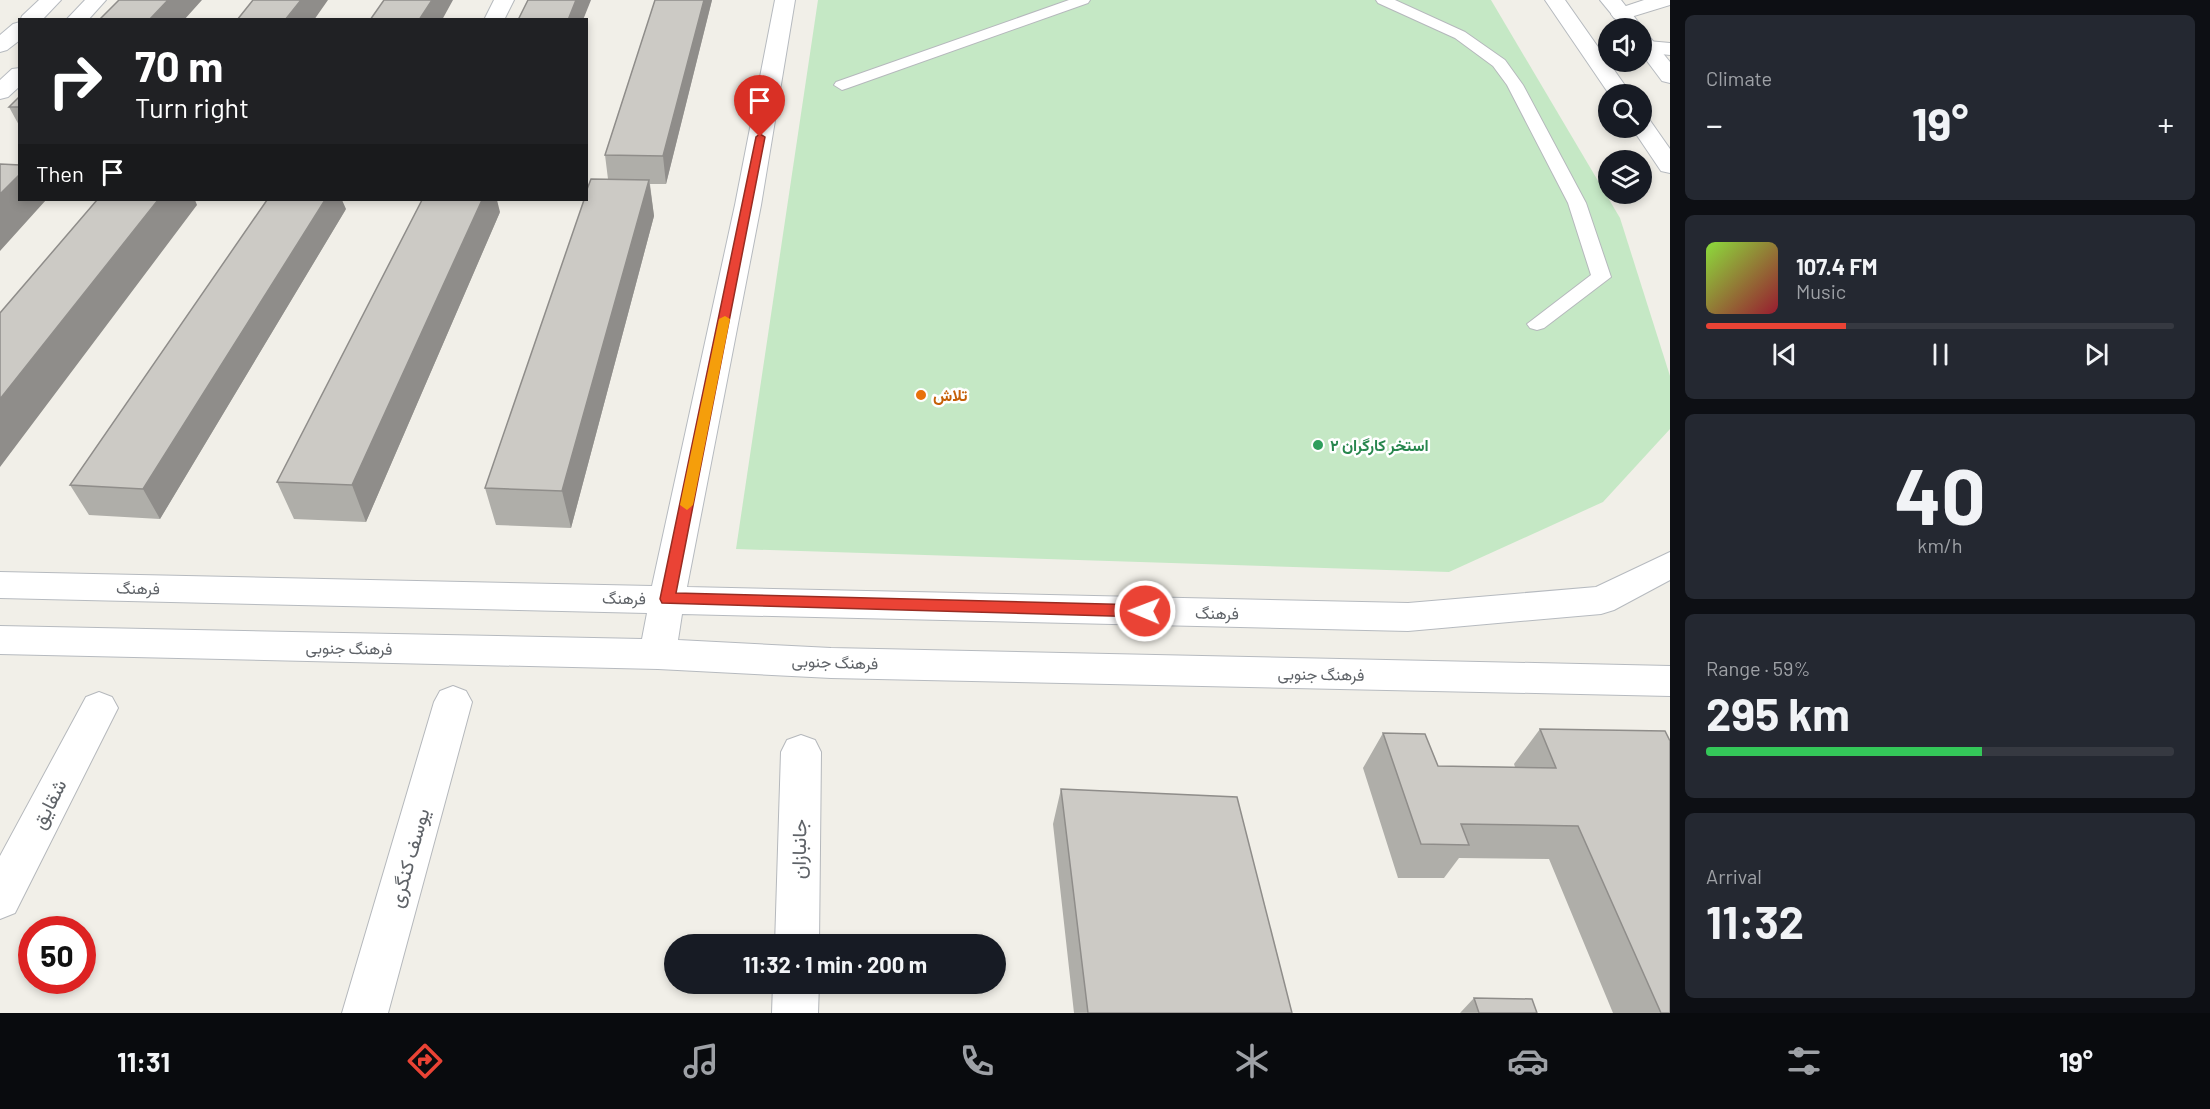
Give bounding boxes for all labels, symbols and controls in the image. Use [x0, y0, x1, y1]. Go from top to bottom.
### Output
map controls [1598, 18, 1652, 204]
button: sound [1598, 18, 1652, 72]
text: 70 m [135, 40, 223, 90]
icon: right [36, 42, 114, 120]
text: Climate [1706, 66, 1772, 90]
pin [734, 75, 785, 137]
icon: arrive [743, 84, 776, 117]
button: search [1598, 84, 1652, 138]
text: Turn right [135, 91, 249, 123]
text: 19° [1912, 96, 1968, 150]
text: − [1706, 104, 1723, 144]
text: + [2158, 104, 2174, 144]
button: layers [1598, 150, 1652, 204]
icon: arrive [96, 156, 129, 189]
text: Then [36, 160, 84, 186]
text: 107.4 FM [1796, 253, 1878, 279]
text: Music [1796, 279, 1846, 303]
icon: previous [1768, 338, 1801, 371]
icon: pause [1924, 338, 1957, 371]
icon: next [2080, 338, 2113, 371]
place label: تلاش [933, 385, 967, 405]
marker: تلاش [914, 388, 928, 402]
place label: استخر کارگران ۲ [1330, 435, 1429, 456]
marker: استخر کارگران ۲ [1311, 438, 1325, 452]
text: 40 [1894, 447, 1986, 541]
text: km/h [1917, 533, 1963, 557]
street label: فرهنگ [116, 578, 160, 599]
position arrow [1113, 579, 1177, 643]
street label: فرهنگ [602, 588, 646, 609]
street label: فرهنگ [1195, 603, 1239, 624]
street label: فرهنگ جنوبی [305, 637, 393, 660]
street label: فرهنگ جنوبی [791, 650, 879, 675]
text: Range · 59% [1706, 656, 1810, 680]
street label: فرهنگ جنوبی [1277, 663, 1365, 686]
text: 295 km [1706, 686, 1850, 740]
street label: شقایق [25, 775, 72, 833]
street label: یوسف کنگری [382, 805, 436, 911]
street label: جانبازان [785, 819, 813, 879]
text: Arrival [1706, 864, 1762, 888]
text: 11:32 [1706, 894, 1804, 948]
speed limit sign: 50 [18, 916, 96, 994]
text: 11:32 · 1 min · 200 m [743, 951, 927, 977]
icon: directions [404, 1040, 446, 1082]
icon: music [680, 1040, 722, 1082]
icon: phone [956, 1040, 998, 1082]
icon: climate [1231, 1040, 1273, 1082]
icon: car [1507, 1040, 1549, 1082]
icon: filters [1783, 1040, 1825, 1082]
text: 11:31 [117, 1045, 170, 1077]
text: 19° [2059, 1045, 2093, 1077]

